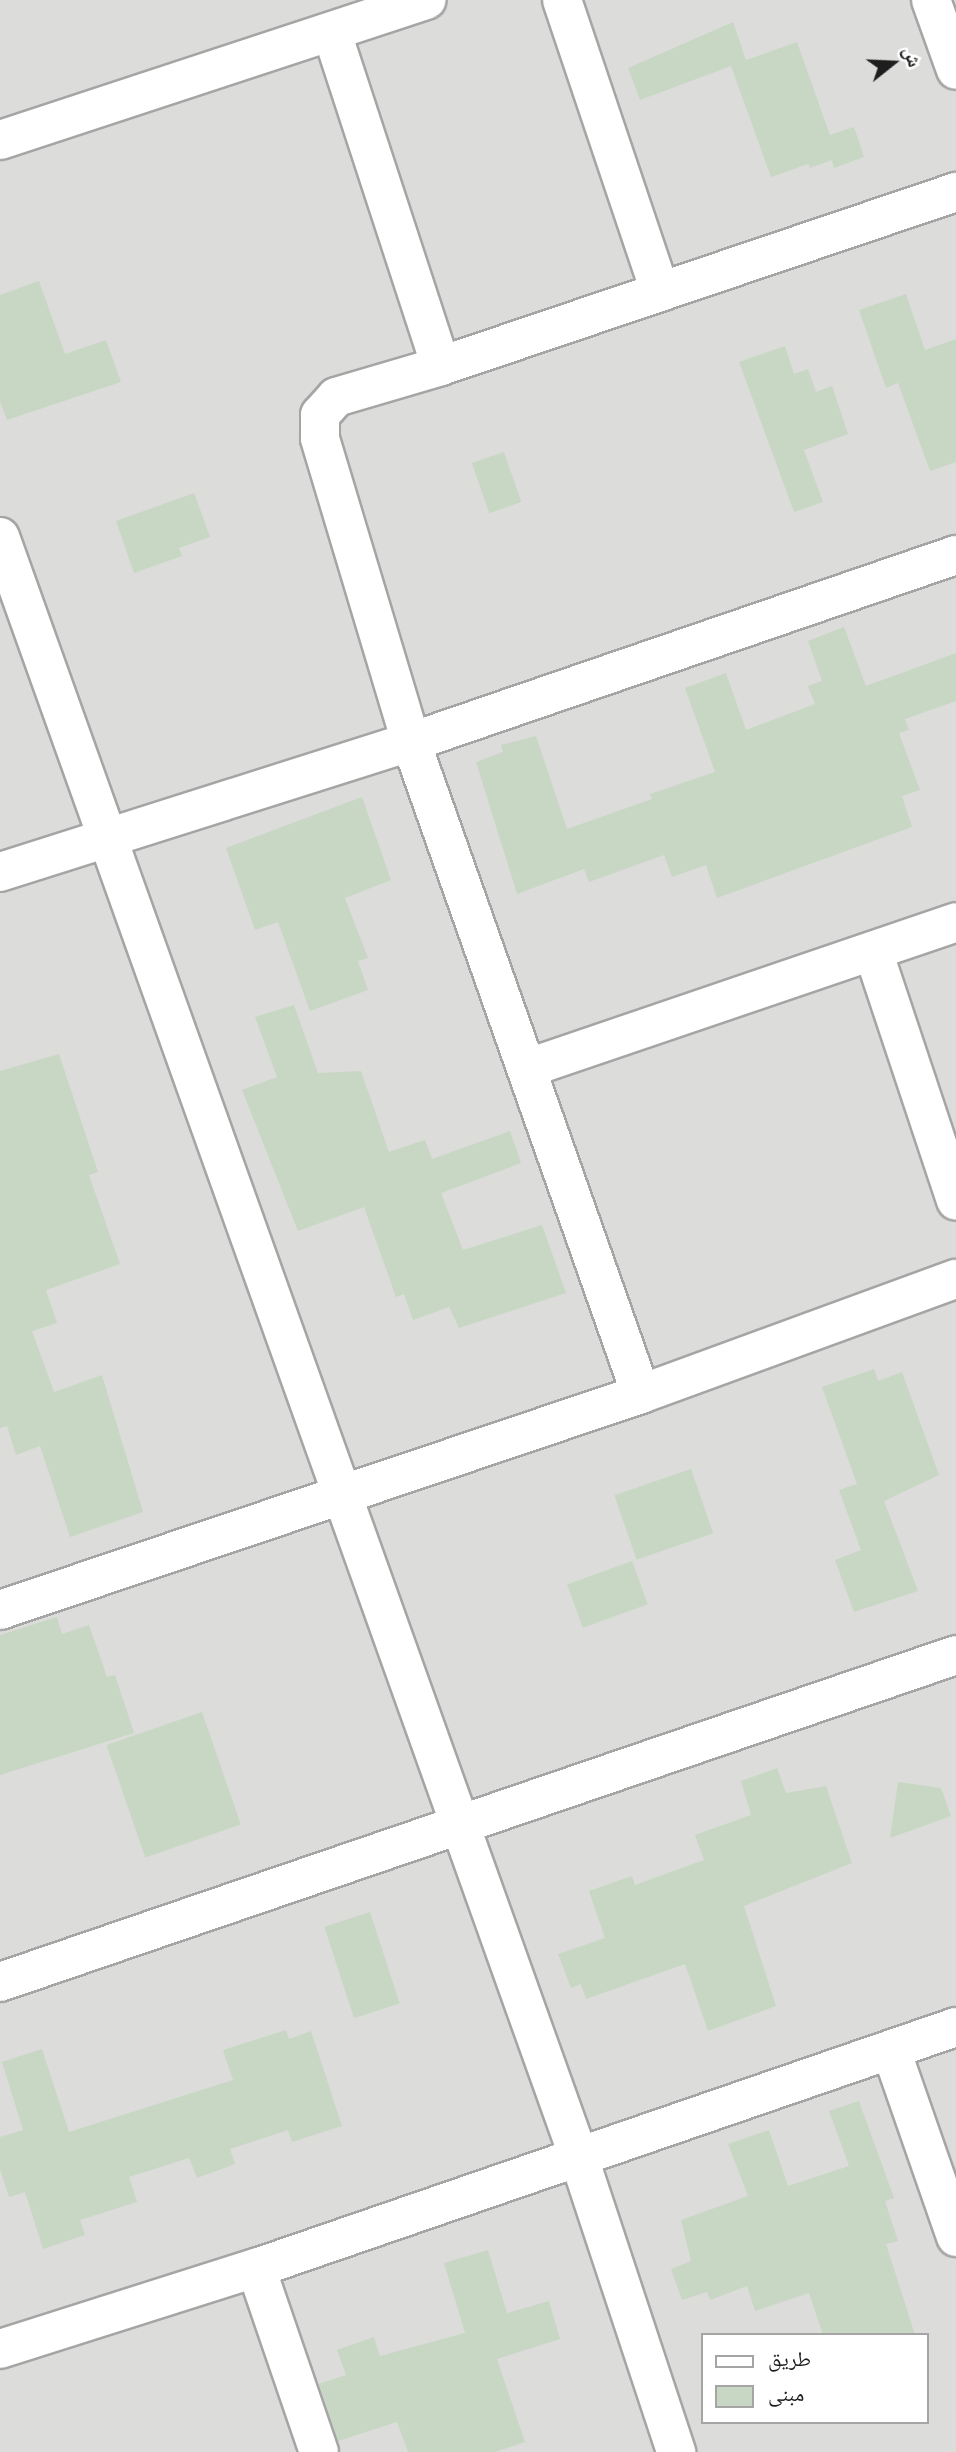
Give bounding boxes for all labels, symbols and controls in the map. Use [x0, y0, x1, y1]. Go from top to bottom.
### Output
north arrow [858, 28, 928, 98]
text: ش [899, 43, 927, 69]
legend [701, 2333, 928, 2424]
text: طريق [768, 2345, 811, 2370]
text: مبنى [768, 2380, 804, 2405]

